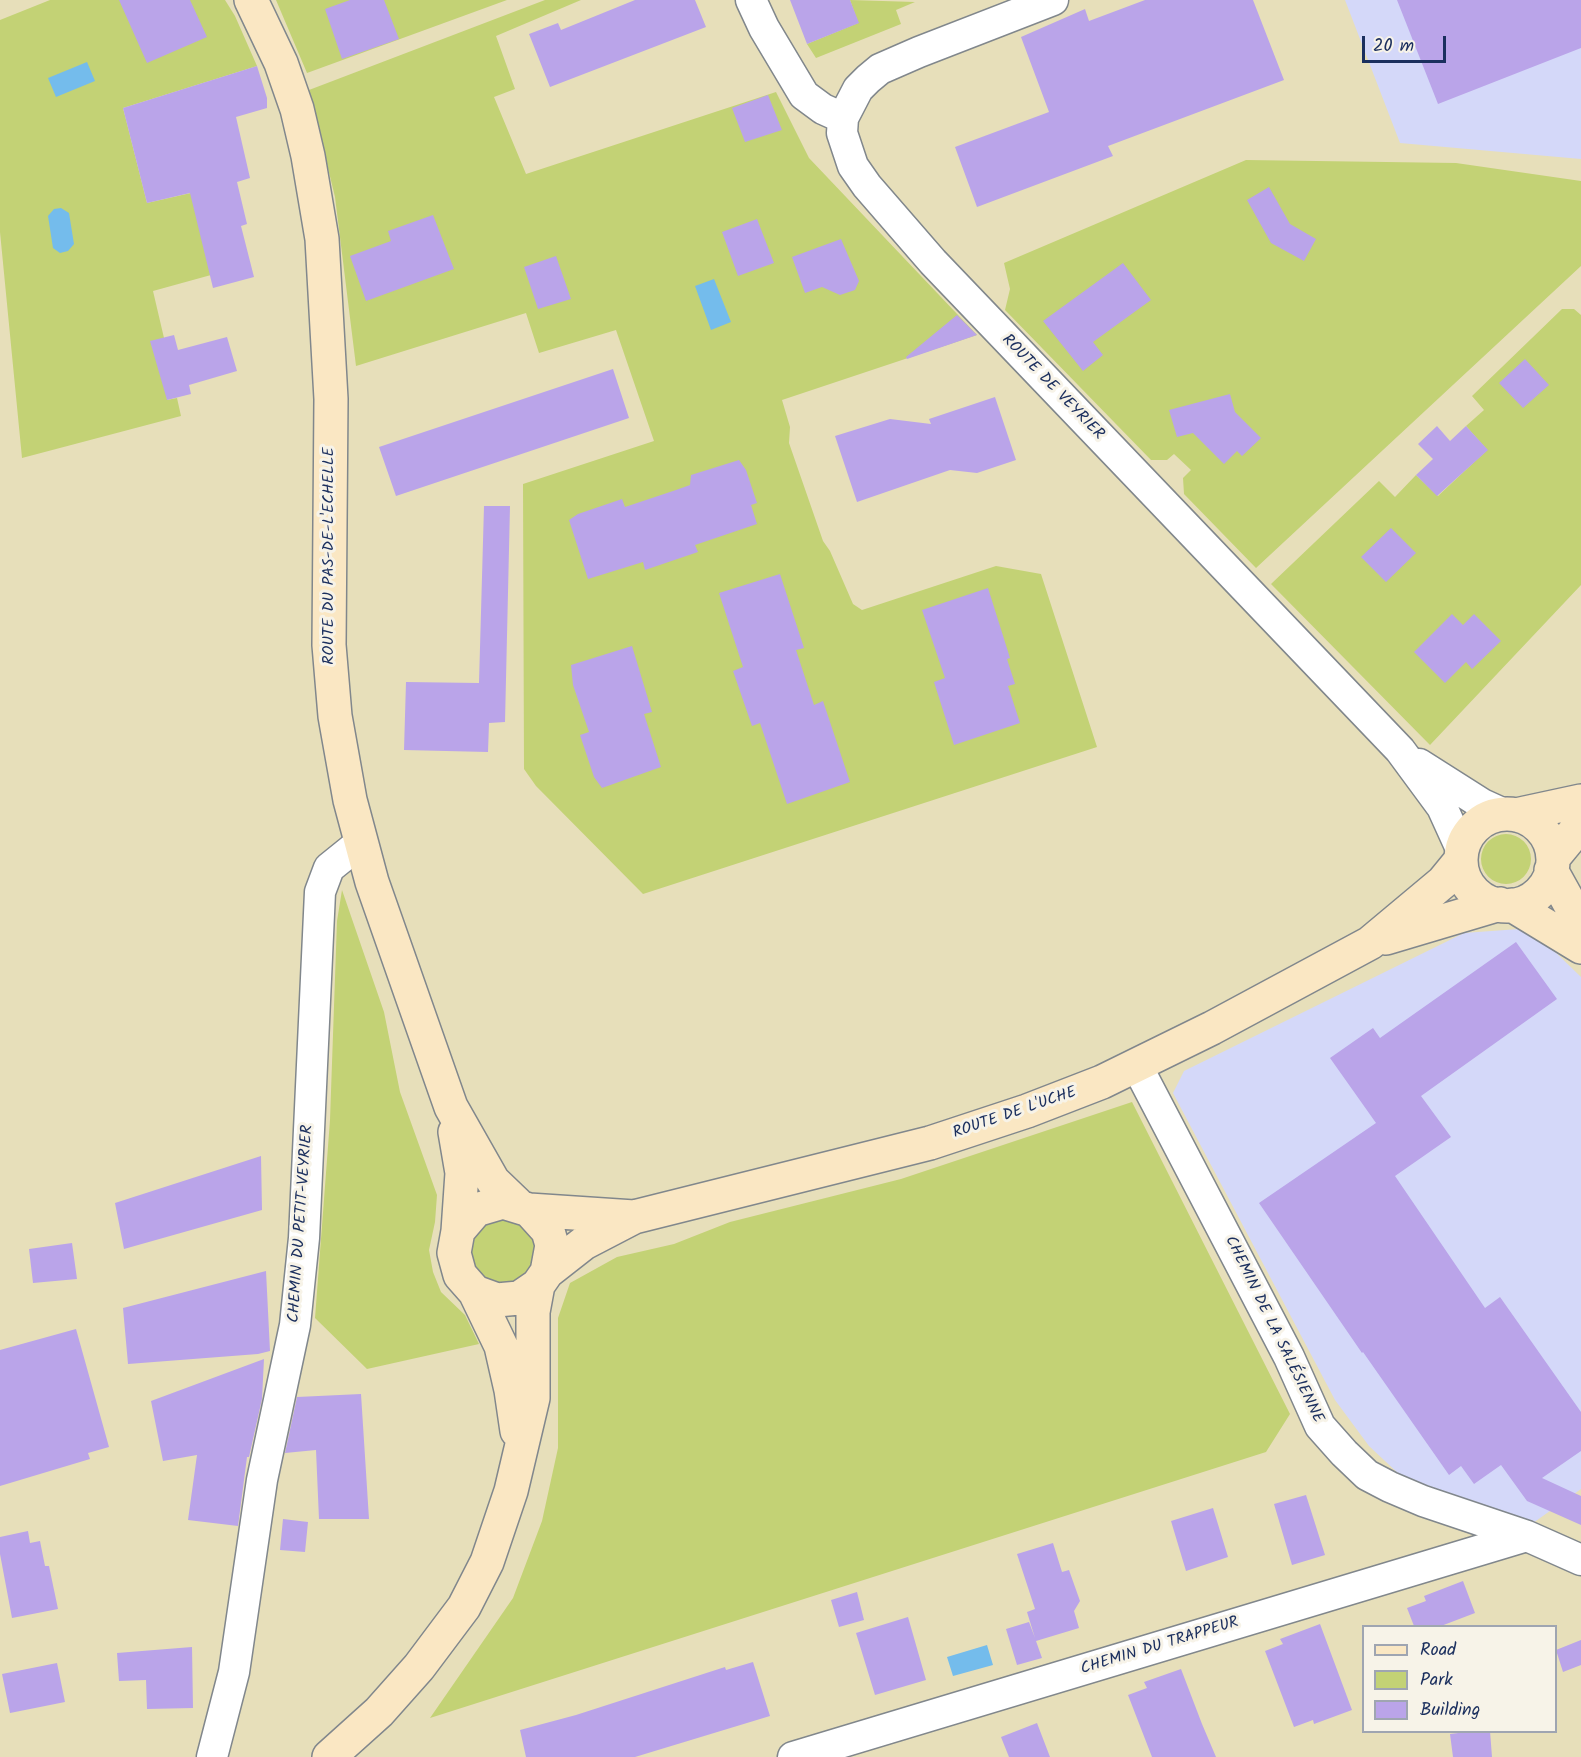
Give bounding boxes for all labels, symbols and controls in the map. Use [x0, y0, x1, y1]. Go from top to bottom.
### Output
scale bar [1365, 24, 1449, 62]
text: 20 m [1373, 32, 1414, 61]
street label: ROUTE DE VEYRIER [997, 331, 1107, 445]
street label: ROUTE DU PAS-DE-L'ECHELLE [320, 447, 340, 665]
street label: ROUTE DE L'UCHE [951, 1084, 1079, 1144]
street label: CHEMIN DU PETIT-VEYRIER [286, 1124, 318, 1324]
street label: CHEMIN DE LA SALÉSIENNE [1219, 1233, 1327, 1427]
street label: CHEMIN DU TRAPPEUR [1079, 1614, 1241, 1680]
legend [1362, 1625, 1557, 1733]
text: Road [1420, 1636, 1456, 1665]
text: Park [1420, 1666, 1453, 1695]
text: Building [1420, 1696, 1480, 1725]

